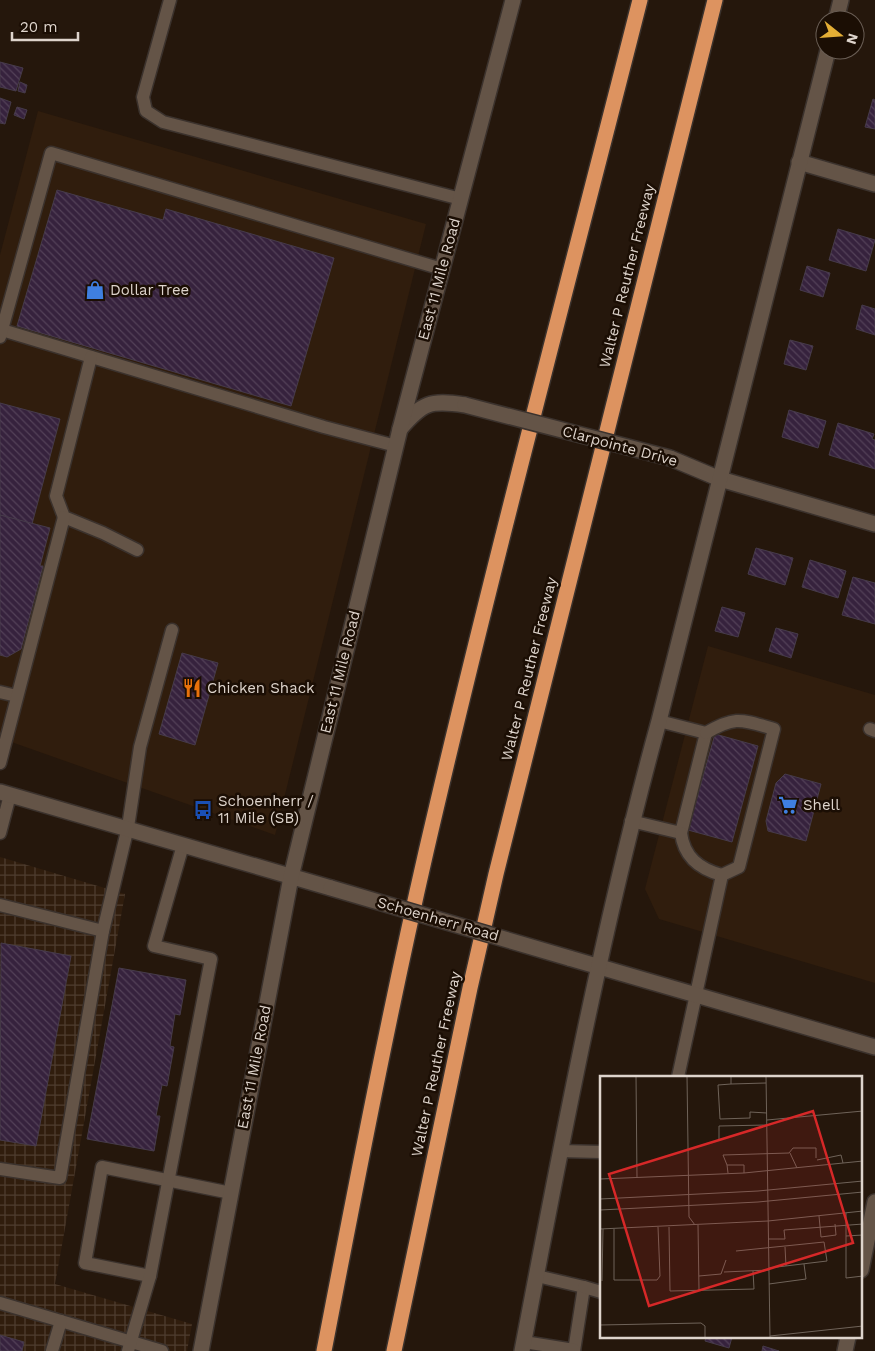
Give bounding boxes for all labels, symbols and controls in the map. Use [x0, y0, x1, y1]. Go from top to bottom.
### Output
scale bar [12, 10, 79, 42]
north arrow [815, 10, 865, 60]
text: 20 m [20, 18, 58, 36]
text: N [843, 32, 862, 46]
street label: Walter P Reuther Freeway [595, 182, 659, 370]
street label: East 11 Mile Road [414, 216, 464, 342]
shop icon: Dollar Tree [84, 279, 106, 301]
place label: Dollar Tree [110, 281, 189, 299]
street label: Clarpointe Drive [560, 422, 680, 470]
street label: Walter P Reuther Freeway [497, 575, 561, 763]
street label: East 11 Mile Road [316, 609, 364, 735]
restaurant icon: Chicken Shack [181, 677, 203, 699]
place label: Chicken Shack [207, 679, 315, 697]
place label: Schoenherr / 11 Mile (SB) [218, 792, 314, 827]
supermarket icon: Shell [777, 794, 799, 816]
place label: Shell [803, 796, 840, 814]
bus stop icon: Schoenherr / 11 Mile (SB) [192, 799, 214, 821]
street label: Schoenherr Road [375, 893, 501, 945]
street label: Walter P Reuther Freeway [408, 970, 464, 1158]
street label: East 11 Mile Road [233, 1004, 275, 1130]
inset map [600, 1076, 862, 1338]

